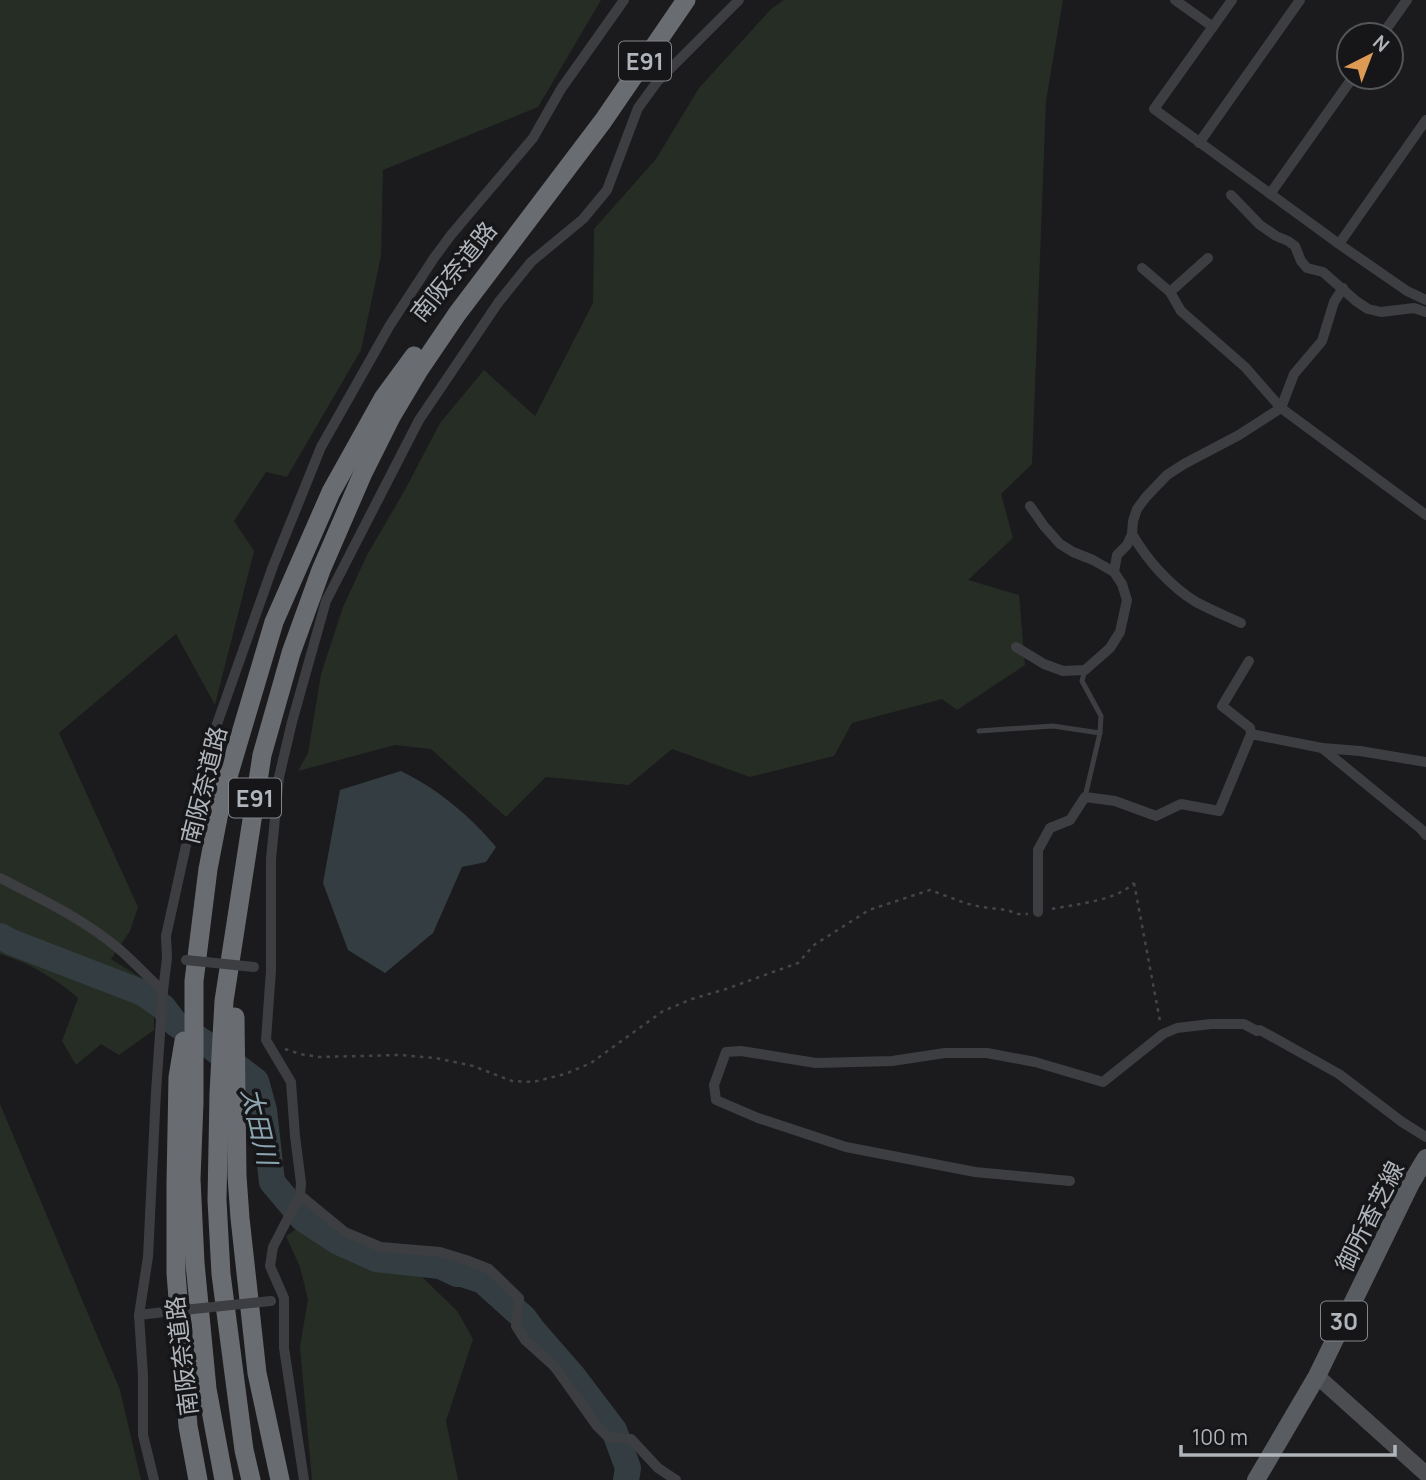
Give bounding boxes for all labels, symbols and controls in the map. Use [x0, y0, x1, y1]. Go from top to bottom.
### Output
north arrow [1335, 21, 1405, 91]
text: N [1368, 29, 1395, 58]
road number: E91 [619, 41, 671, 80]
street label: 南阪奈道路 [402, 214, 504, 328]
street label: 南阪奈道路 [172, 723, 234, 847]
road number: E91 [229, 778, 281, 818]
water label: 太田川 [234, 1084, 287, 1171]
street label: 御所香芝線 [1327, 1155, 1411, 1277]
street label: 南阪奈道路 [157, 1294, 205, 1418]
road number: 30 [1321, 1302, 1367, 1340]
scale bar [1181, 1414, 1394, 1458]
text: 100 m [1192, 1423, 1248, 1451]

